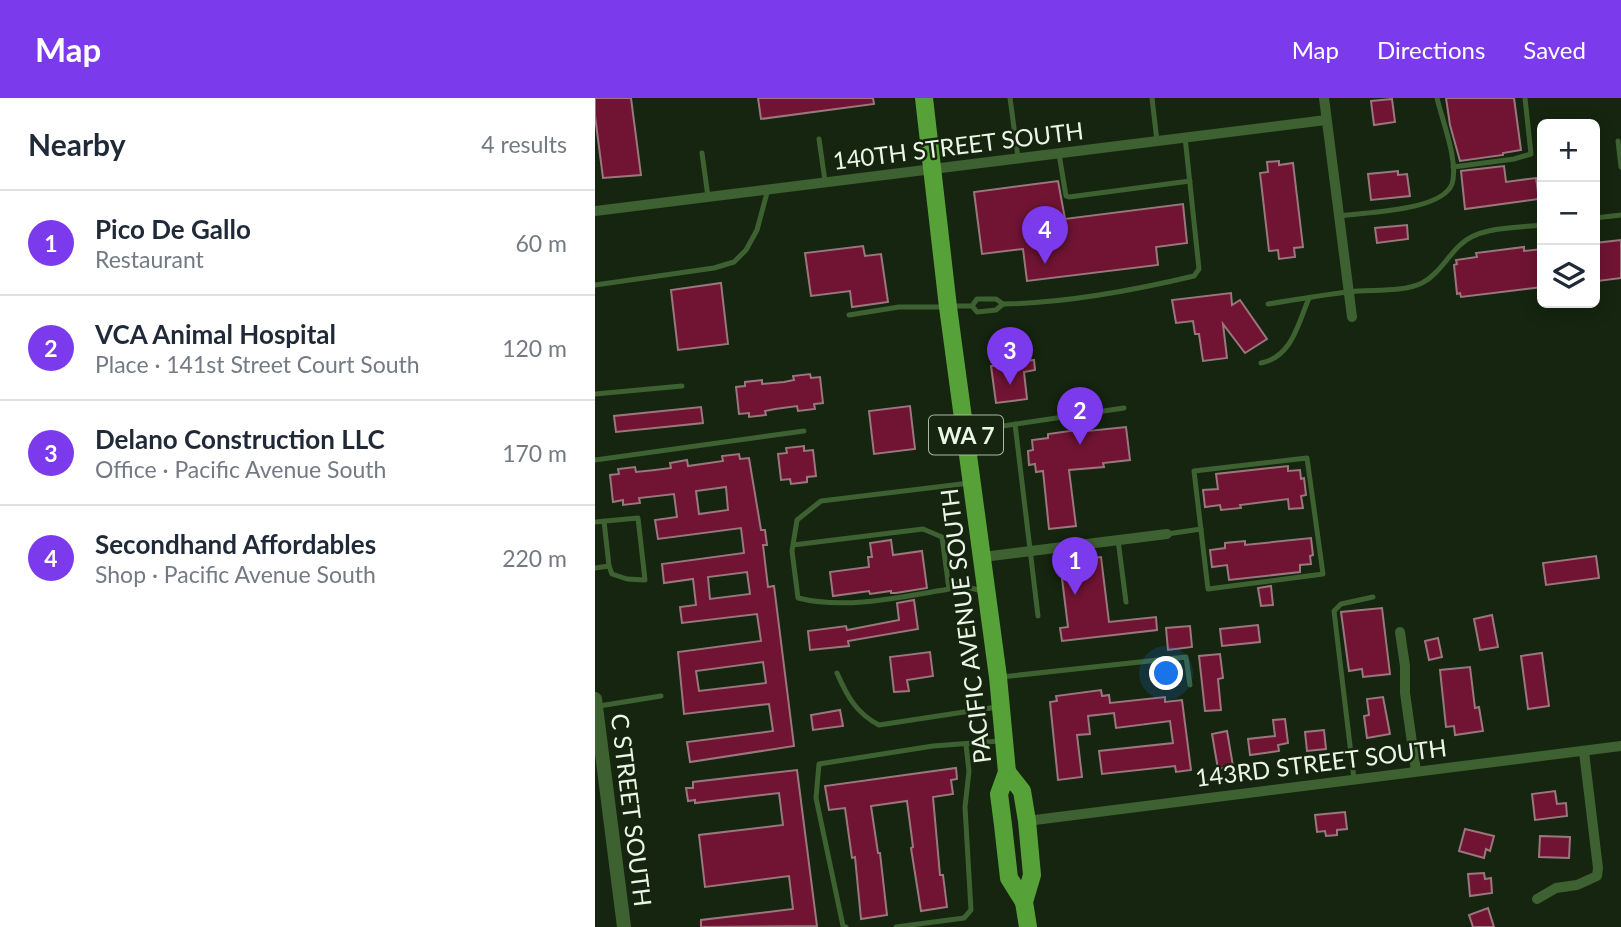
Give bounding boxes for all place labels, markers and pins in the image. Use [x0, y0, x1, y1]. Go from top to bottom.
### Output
pin: 4 [1022, 206, 1068, 264]
pin: 3 [987, 327, 1033, 385]
pin: 2 [1057, 387, 1103, 445]
pin: 1 [1052, 537, 1098, 595]

